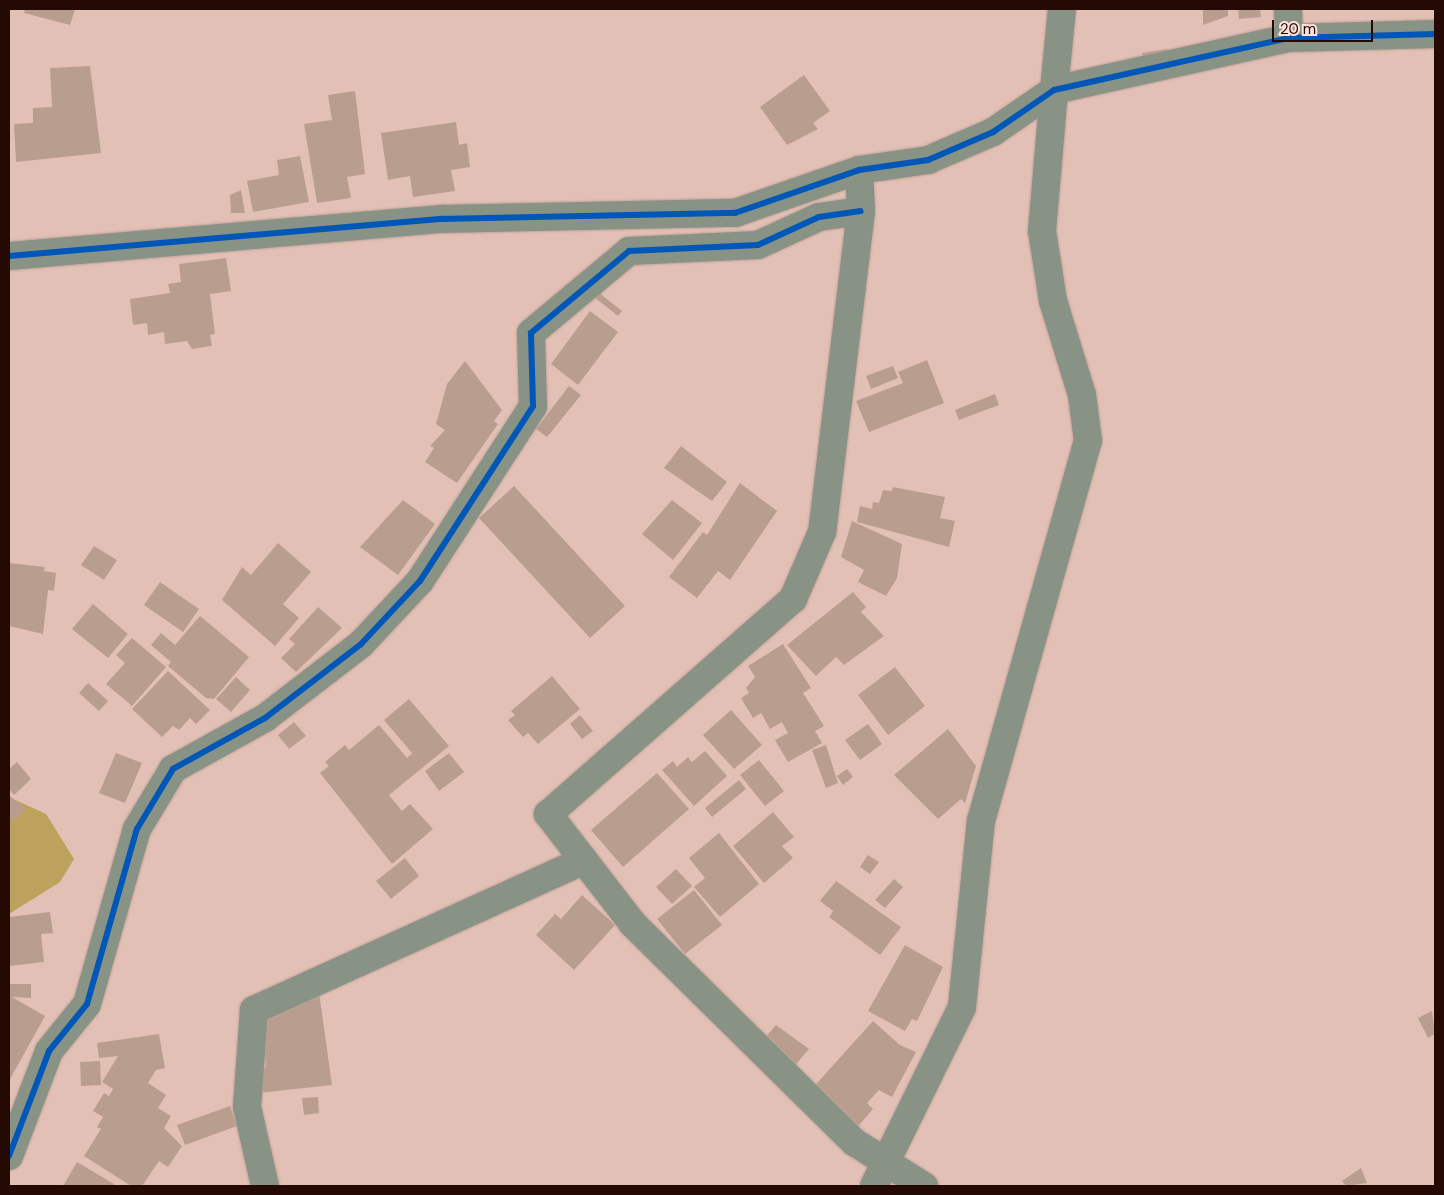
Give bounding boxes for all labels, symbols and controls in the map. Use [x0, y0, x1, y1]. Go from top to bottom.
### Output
scale bar [1274, 10, 1375, 42]
text: 20 m [1280, 19, 1316, 39]

